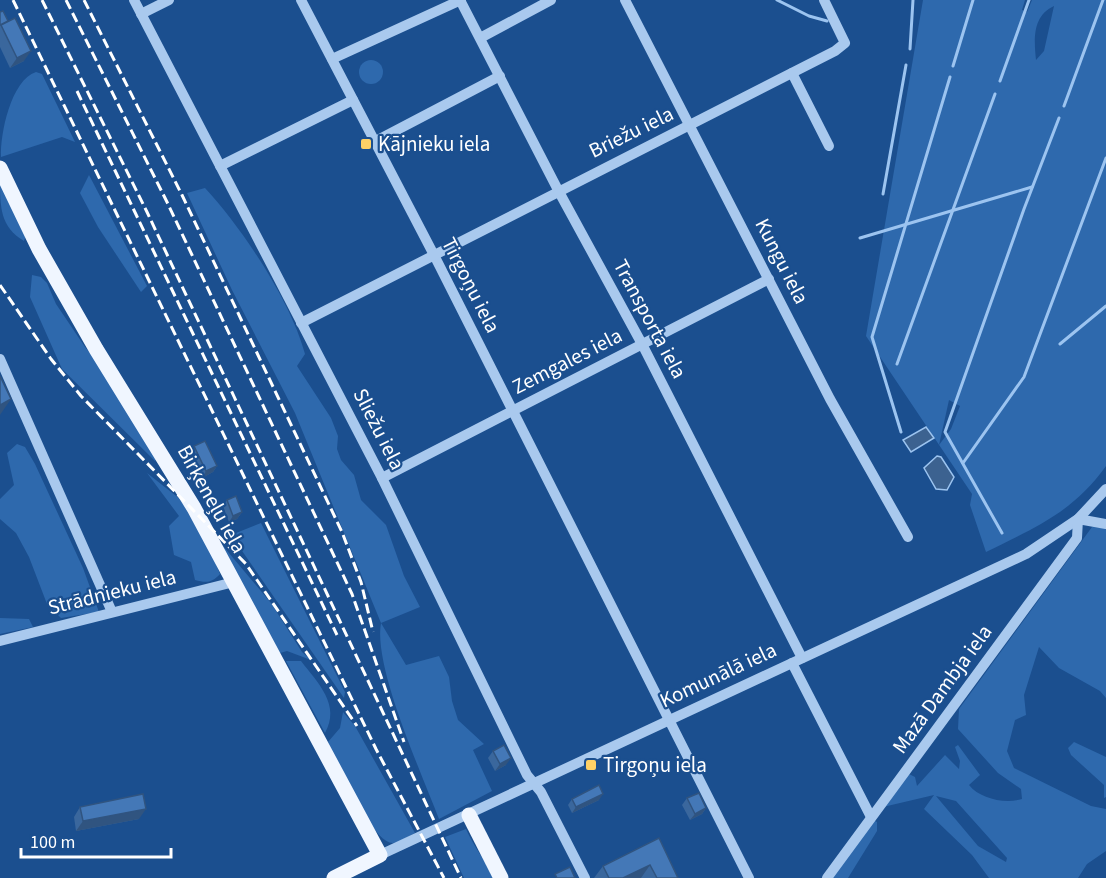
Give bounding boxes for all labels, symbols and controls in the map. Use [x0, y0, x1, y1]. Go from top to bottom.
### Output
street label: Briežu iela [583, 99, 679, 165]
place label: Kājnieku iela [378, 129, 490, 159]
marker: Kājnieku iela [359, 137, 373, 151]
street label: Kungu iela [748, 213, 816, 309]
street label: Tirgoņu iela [434, 232, 508, 338]
street label: Transporta iela [606, 254, 694, 384]
street label: Zemgales iela [507, 320, 627, 402]
street label: Sliežu iela [346, 383, 412, 475]
street label: Birķeneļu iela [170, 439, 254, 559]
street label: Strādnieku iela [45, 562, 179, 622]
street label: Mazā Dambja iela [885, 618, 999, 760]
street label: Komunālā iela [655, 635, 781, 715]
place label: Tirgoņu iela [603, 750, 707, 780]
marker: Tirgoņu iela [584, 758, 598, 772]
scale bar [21, 821, 171, 859]
text: 100 m [30, 830, 75, 855]

